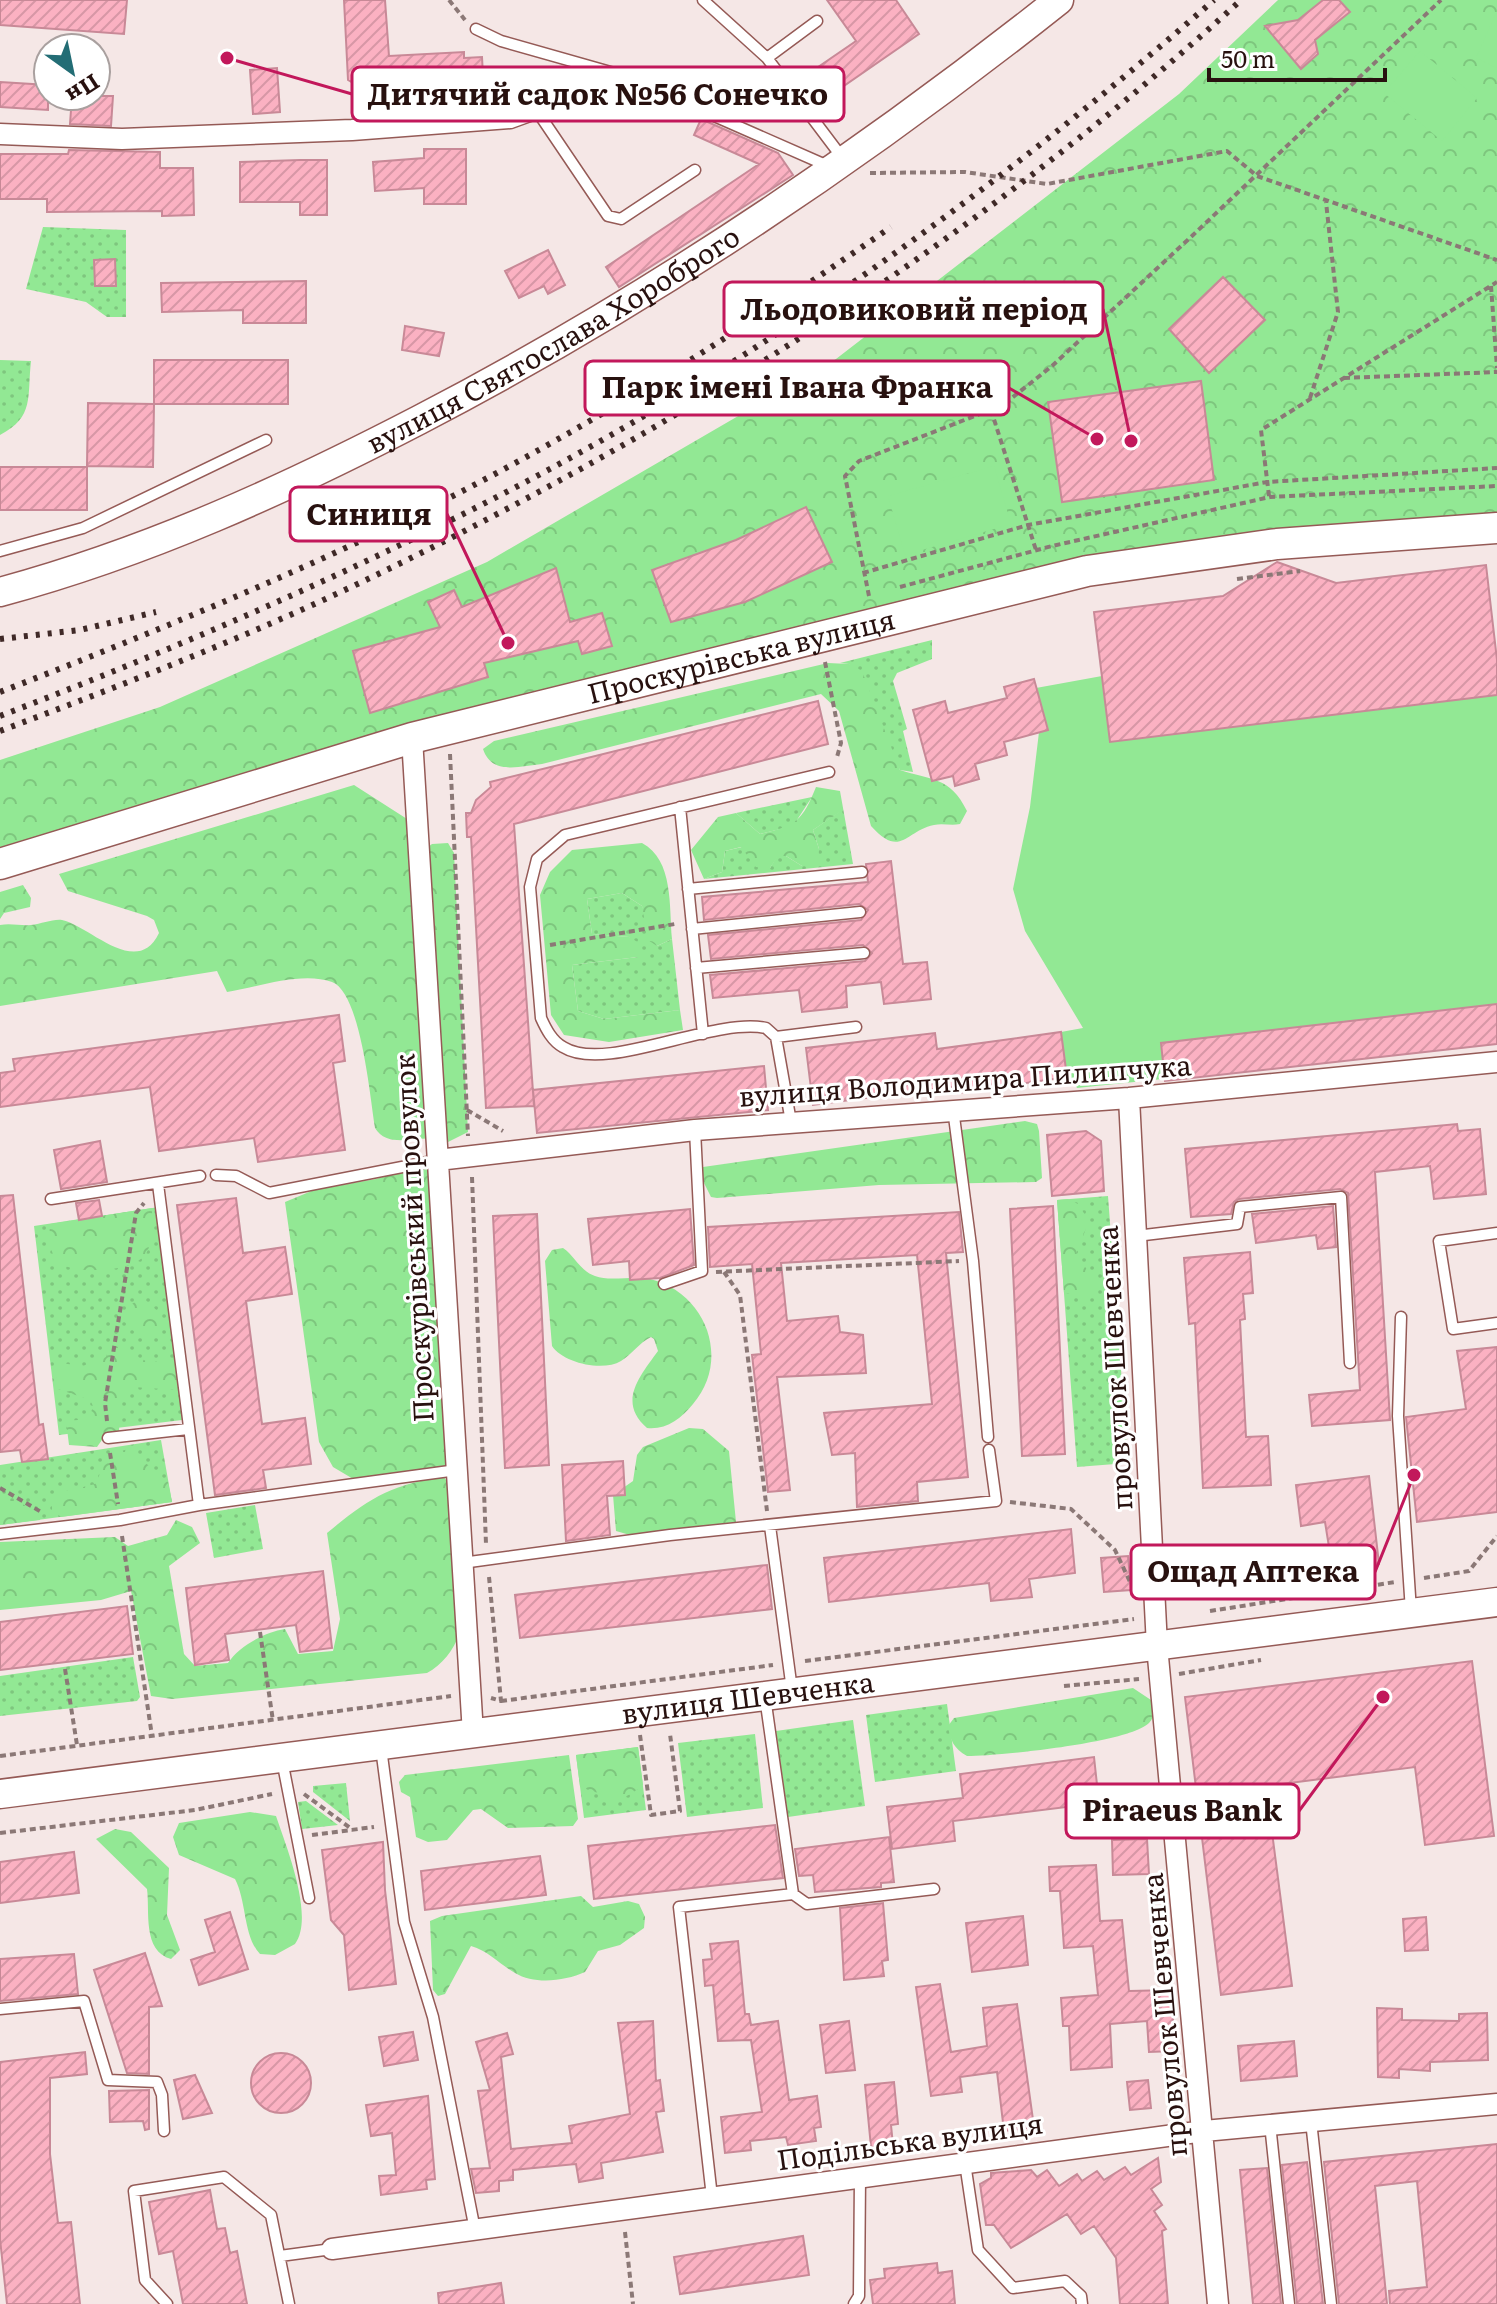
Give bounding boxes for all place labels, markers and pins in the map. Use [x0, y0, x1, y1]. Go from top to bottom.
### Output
callout: Дитячий садок №56 Сонечко [352, 67, 844, 121]
callout: Льодовиковий період [724, 282, 1103, 336]
callout: Парк імені Івана Франка [585, 361, 1009, 415]
callout: Синиця [290, 487, 447, 541]
callout: Ощад Аптека [1131, 1545, 1375, 1599]
callout: Piraeus Bank [1066, 1784, 1299, 1838]

